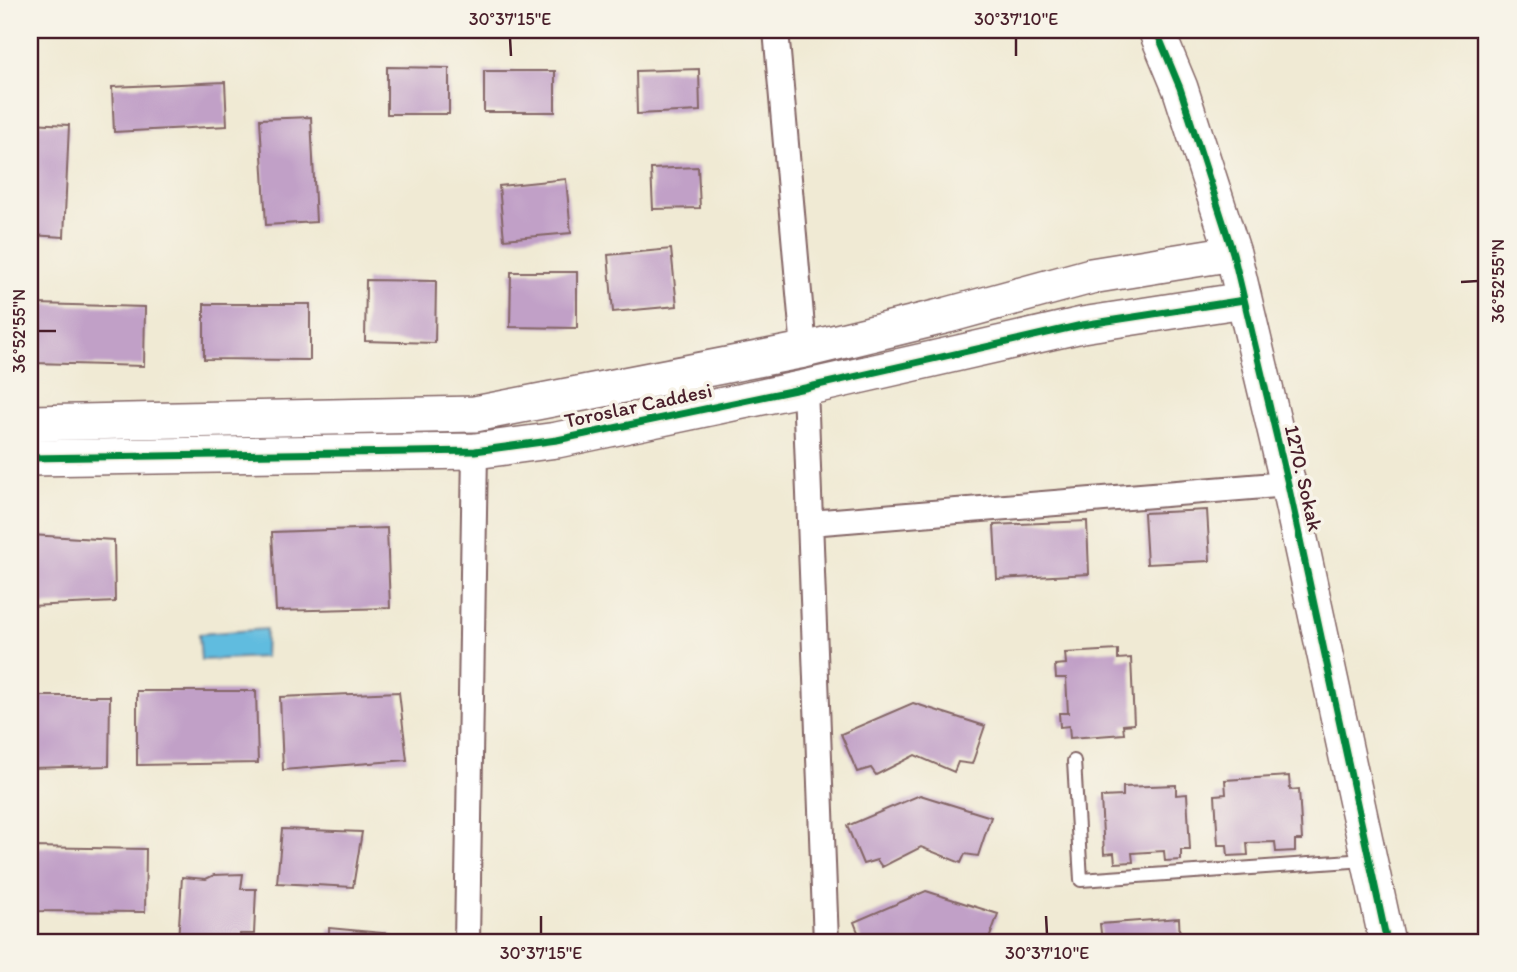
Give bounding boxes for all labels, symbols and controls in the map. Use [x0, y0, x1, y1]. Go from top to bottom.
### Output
text: 30°37'15"E [469, 8, 551, 30]
text: 30°37'10"E [974, 8, 1058, 30]
text: 36°52'55"N [1487, 239, 1509, 323]
text: 36°52'55"N [8, 289, 30, 373]
street label: Toroslar Caddesi [562, 377, 714, 433]
street label: 1270. Sokak [1280, 422, 1328, 534]
text: 30°37'15"E [500, 942, 582, 964]
text: 30°37'10"E [1005, 942, 1089, 964]

